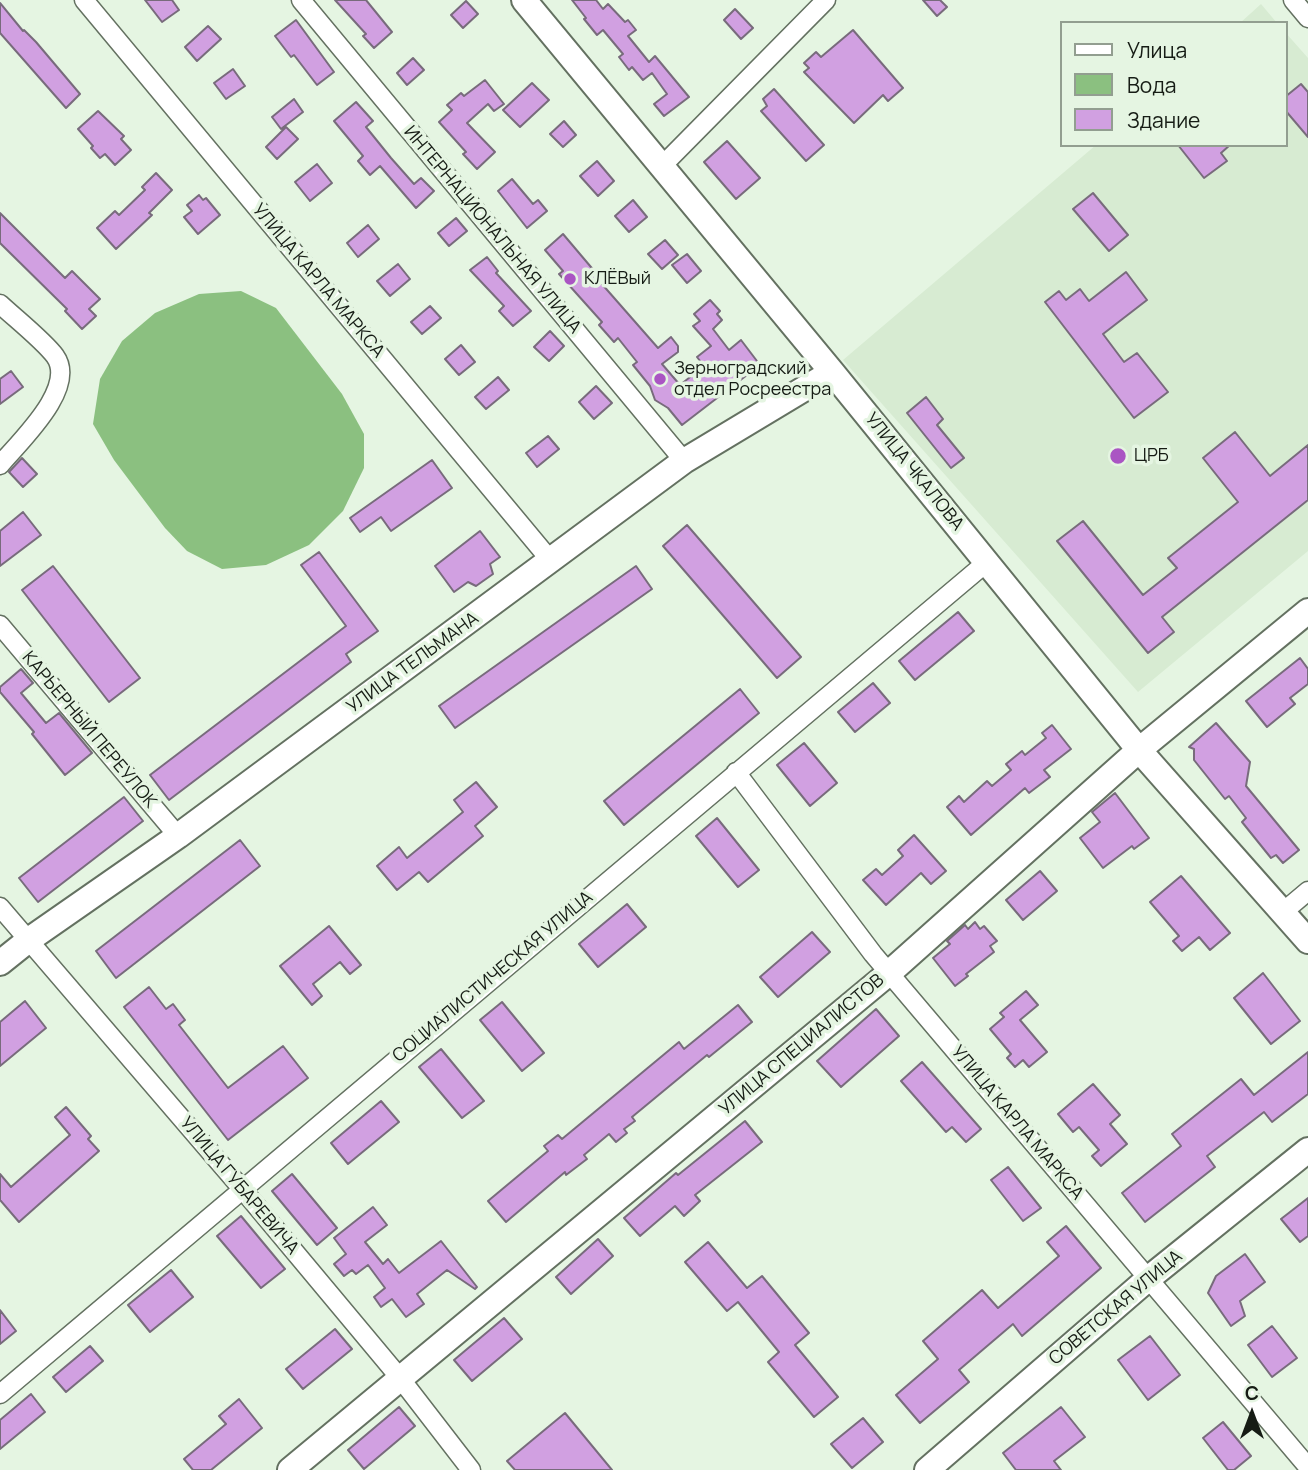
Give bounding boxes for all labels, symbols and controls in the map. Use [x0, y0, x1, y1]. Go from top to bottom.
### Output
legend [1060, 21, 1287, 147]
text: Улица [1127, 36, 1187, 64]
text: Вода [1127, 71, 1177, 99]
text: Здание [1127, 106, 1200, 134]
street label: ИНТЕРНАЦИОНАЛЬНАЯ УЛИЦА [399, 122, 585, 338]
street label: УЛИЦА КАРЛА МАРКСА [247, 200, 389, 362]
place label: КЛЁВый [584, 268, 651, 290]
marker: КЛЁВый [562, 271, 578, 287]
place label: Зерноградский отдел Росреестра [674, 358, 831, 400]
marker: Зерноградский отдел Росреестра [652, 371, 668, 387]
street label: УЛИЦА ЧКАЛОВА [860, 409, 968, 535]
place label: ЦРБ [1134, 445, 1169, 467]
marker: ЦРБ [1108, 446, 1128, 466]
street label: УЛИЦА ТЕЛЬМАНА [343, 608, 483, 718]
street label: КАРЬЕРНЫЙ ПЕРЕУЛОК [17, 647, 161, 813]
street label: СОЦИАЛИСТИЧЕСКАЯ УЛИЦА [389, 887, 597, 1067]
street label: УЛИЦА СПЕЦИАЛИСТОВ [715, 970, 889, 1120]
street label: УЛИЦА КАРЛА МАРКСА [946, 1042, 1088, 1204]
street label: УЛИЦА ГУБАРЕВИЧА [175, 1113, 303, 1259]
street label: СОВЕТСКАЯ УЛИЦА [1045, 1246, 1187, 1370]
north arrow [1217, 1379, 1287, 1449]
text: С [1245, 1380, 1259, 1406]

